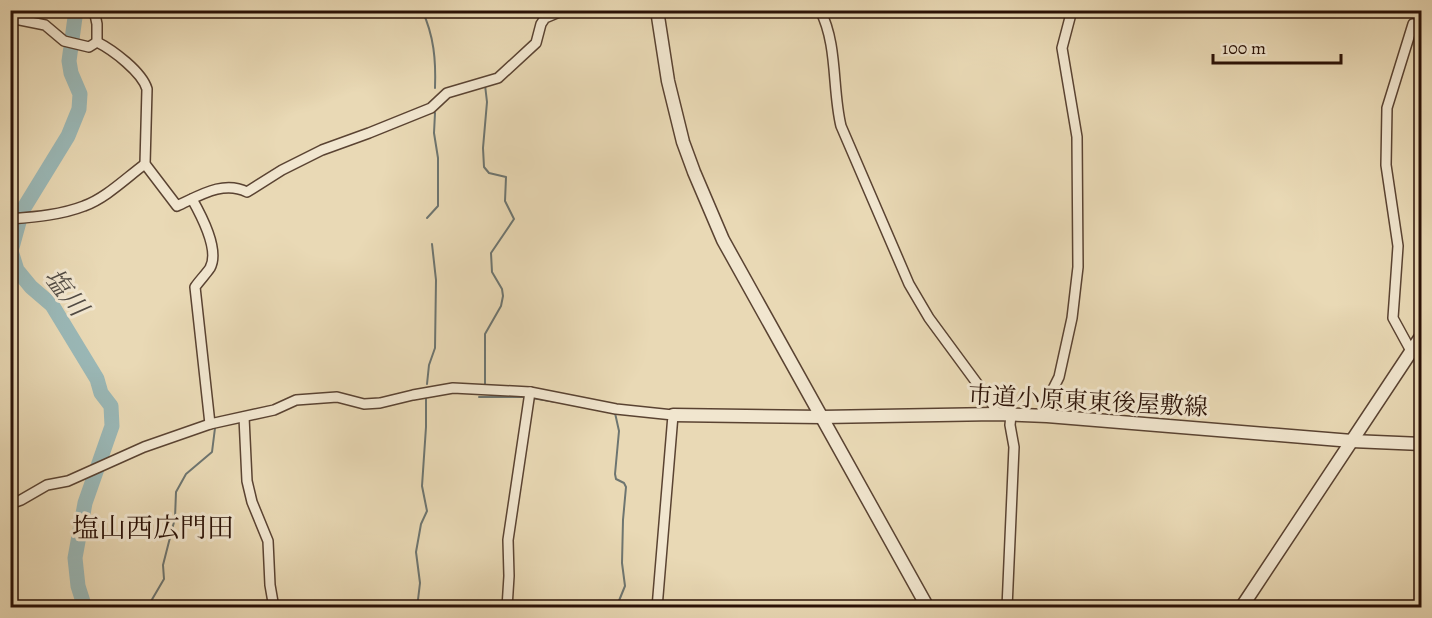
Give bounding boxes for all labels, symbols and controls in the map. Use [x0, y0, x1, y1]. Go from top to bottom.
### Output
scale bar [1213, 27, 1340, 65]
text: 100 m [1222, 36, 1266, 60]
water label: 塩川 [36, 261, 97, 326]
street label: 市道小原東東後屋敷線 [967, 379, 1209, 423]
district label: 塩山西広門田 [72, 510, 234, 546]

